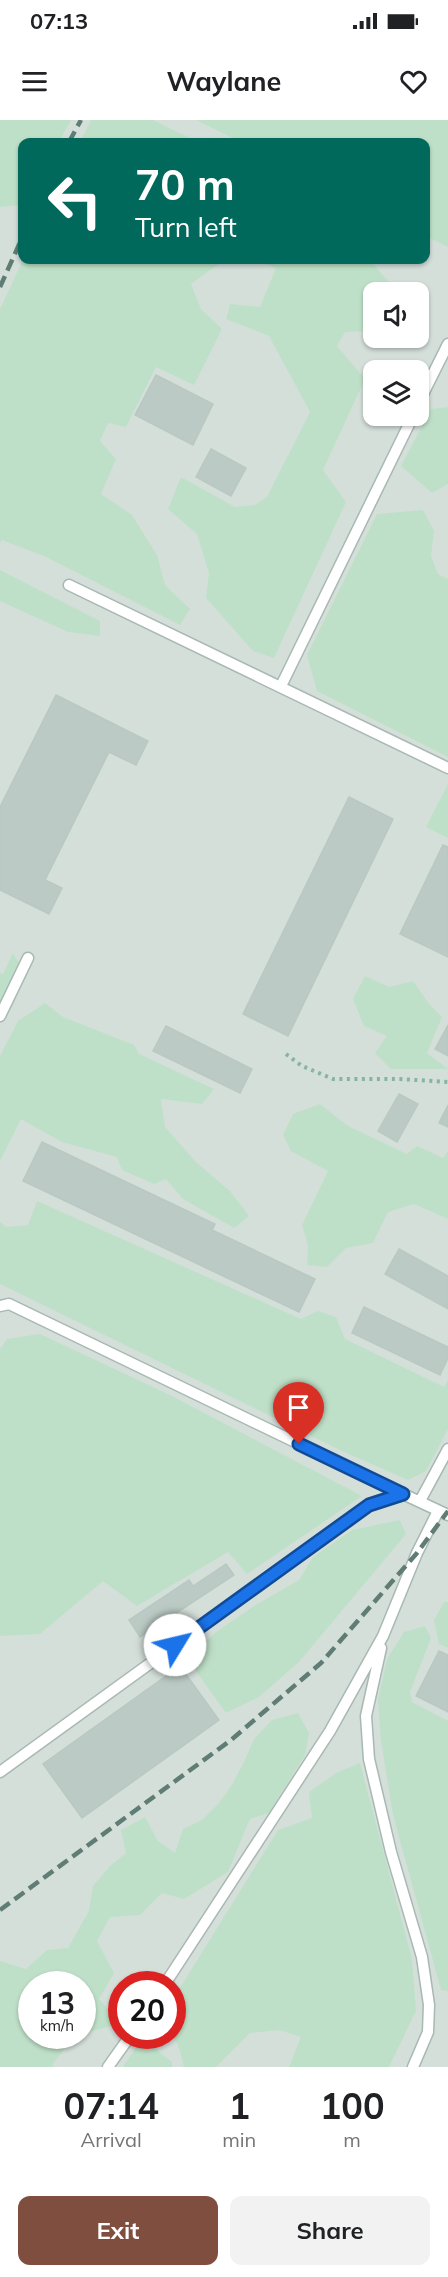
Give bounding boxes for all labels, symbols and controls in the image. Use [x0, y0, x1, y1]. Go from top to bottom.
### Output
text: 07:13 [30, 7, 88, 35]
text: Waylane [167, 64, 281, 98]
icon: menu [18, 65, 51, 98]
icon: heart [397, 65, 430, 98]
text: 70 m [135, 158, 235, 211]
icon: left [36, 162, 114, 240]
text: Turn left [135, 210, 237, 244]
map controls [363, 282, 429, 426]
button: sound [363, 282, 429, 348]
button: layers [363, 360, 429, 426]
pin [273, 1382, 324, 1444]
icon: arrive [282, 1391, 315, 1424]
position arrow [143, 1613, 207, 1677]
speed limit sign: 20 [108, 1971, 186, 2049]
text: 13 [39, 1984, 75, 2022]
text: km/h [40, 2016, 74, 2035]
text: 07:14 [63, 2083, 159, 2128]
text: 1 [228, 2083, 250, 2128]
text: 100 [320, 2083, 385, 2128]
text: Arrival [81, 2127, 142, 2152]
text: min [222, 2127, 256, 2152]
text: m [343, 2127, 361, 2152]
button: Exit [18, 2196, 218, 2265]
button: Share [230, 2196, 430, 2265]

